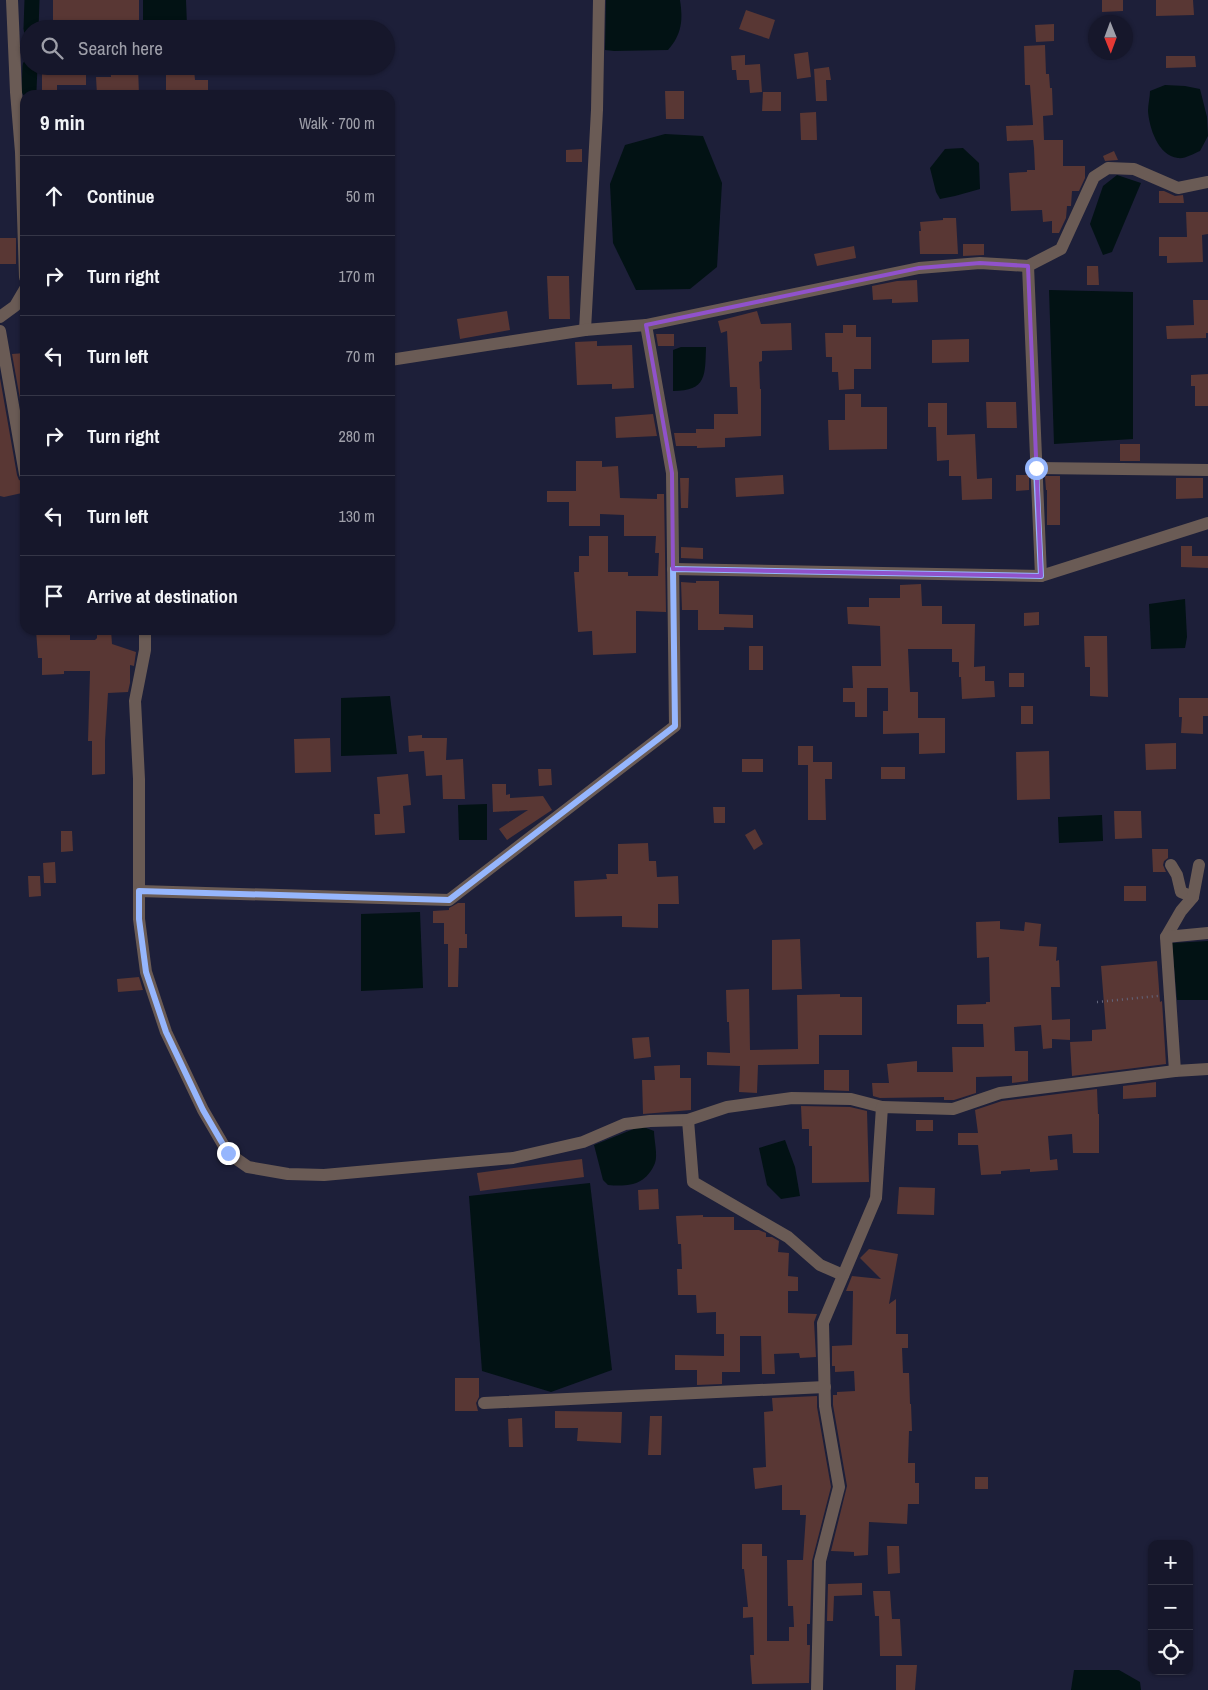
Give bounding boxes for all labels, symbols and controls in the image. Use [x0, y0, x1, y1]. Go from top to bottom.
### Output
north arrow [1088, 15, 1133, 60]
search box [20, 20, 395, 75]
icon: search [38, 34, 66, 62]
text: Search here [78, 35, 163, 61]
text: 9 min [40, 108, 85, 137]
text: Walk · 700 m [299, 112, 375, 134]
icon: ahead [40, 182, 68, 210]
text: Continue [87, 183, 155, 209]
text: 50 m [346, 185, 375, 207]
icon: right [40, 262, 68, 290]
text: Turn right [87, 263, 159, 289]
text: 170 m [339, 265, 375, 287]
icon: left [40, 342, 68, 370]
text: Turn left [87, 343, 148, 369]
text: 70 m [346, 345, 375, 367]
icon: right [40, 422, 68, 450]
text: Turn right [87, 423, 159, 449]
text: 280 m [339, 425, 375, 447]
route start [1025, 457, 1048, 480]
icon: left [40, 502, 68, 530]
text: Turn left [87, 503, 148, 529]
text: 130 m [339, 505, 375, 527]
icon: arrive [40, 582, 68, 610]
text: Arrive at destination [87, 583, 238, 609]
route end [217, 1142, 240, 1165]
map controls [1148, 1540, 1193, 1675]
button: + [1148, 1540, 1193, 1585]
button: − [1148, 1585, 1193, 1630]
button: locate [1148, 1630, 1193, 1675]

